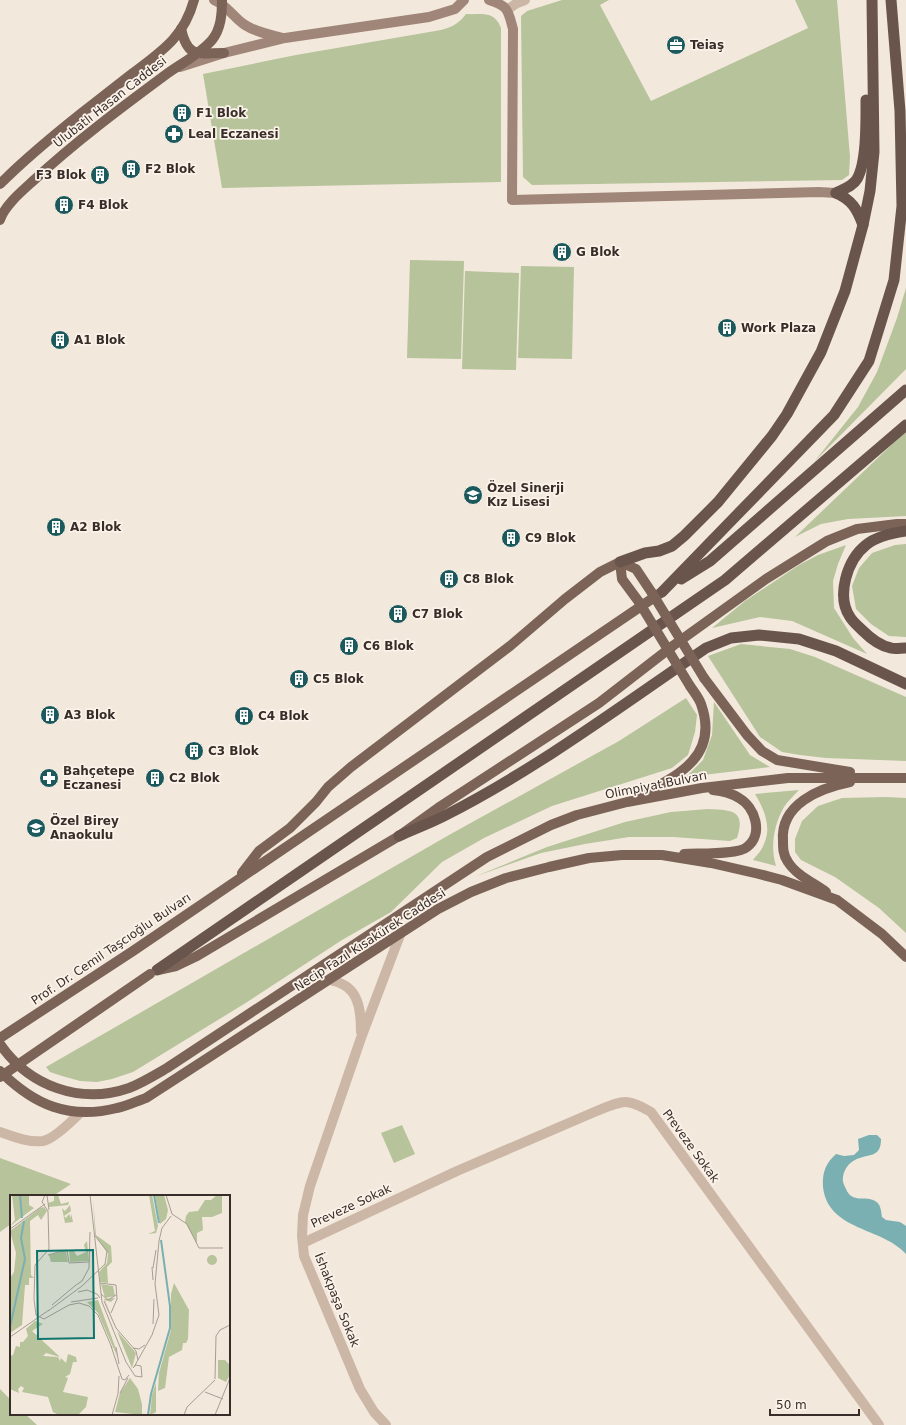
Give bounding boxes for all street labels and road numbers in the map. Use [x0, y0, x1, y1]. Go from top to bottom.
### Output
street label: Ulubatlı Hasan Caddesi [51, 54, 169, 150]
street label: Olimpiyat Bulvarı [604, 768, 708, 802]
street label: Necip Fazıl Kısakürek Caddesi [292, 886, 448, 994]
street label: Prof. Dr. Cemil Taşcıoğlu Bulvarı [29, 890, 193, 1008]
street label: Preveze Sokak [660, 1107, 722, 1185]
street label: Preveze Sokak [309, 1181, 393, 1231]
street label: İshakpaşa Sokak [312, 1251, 363, 1349]

